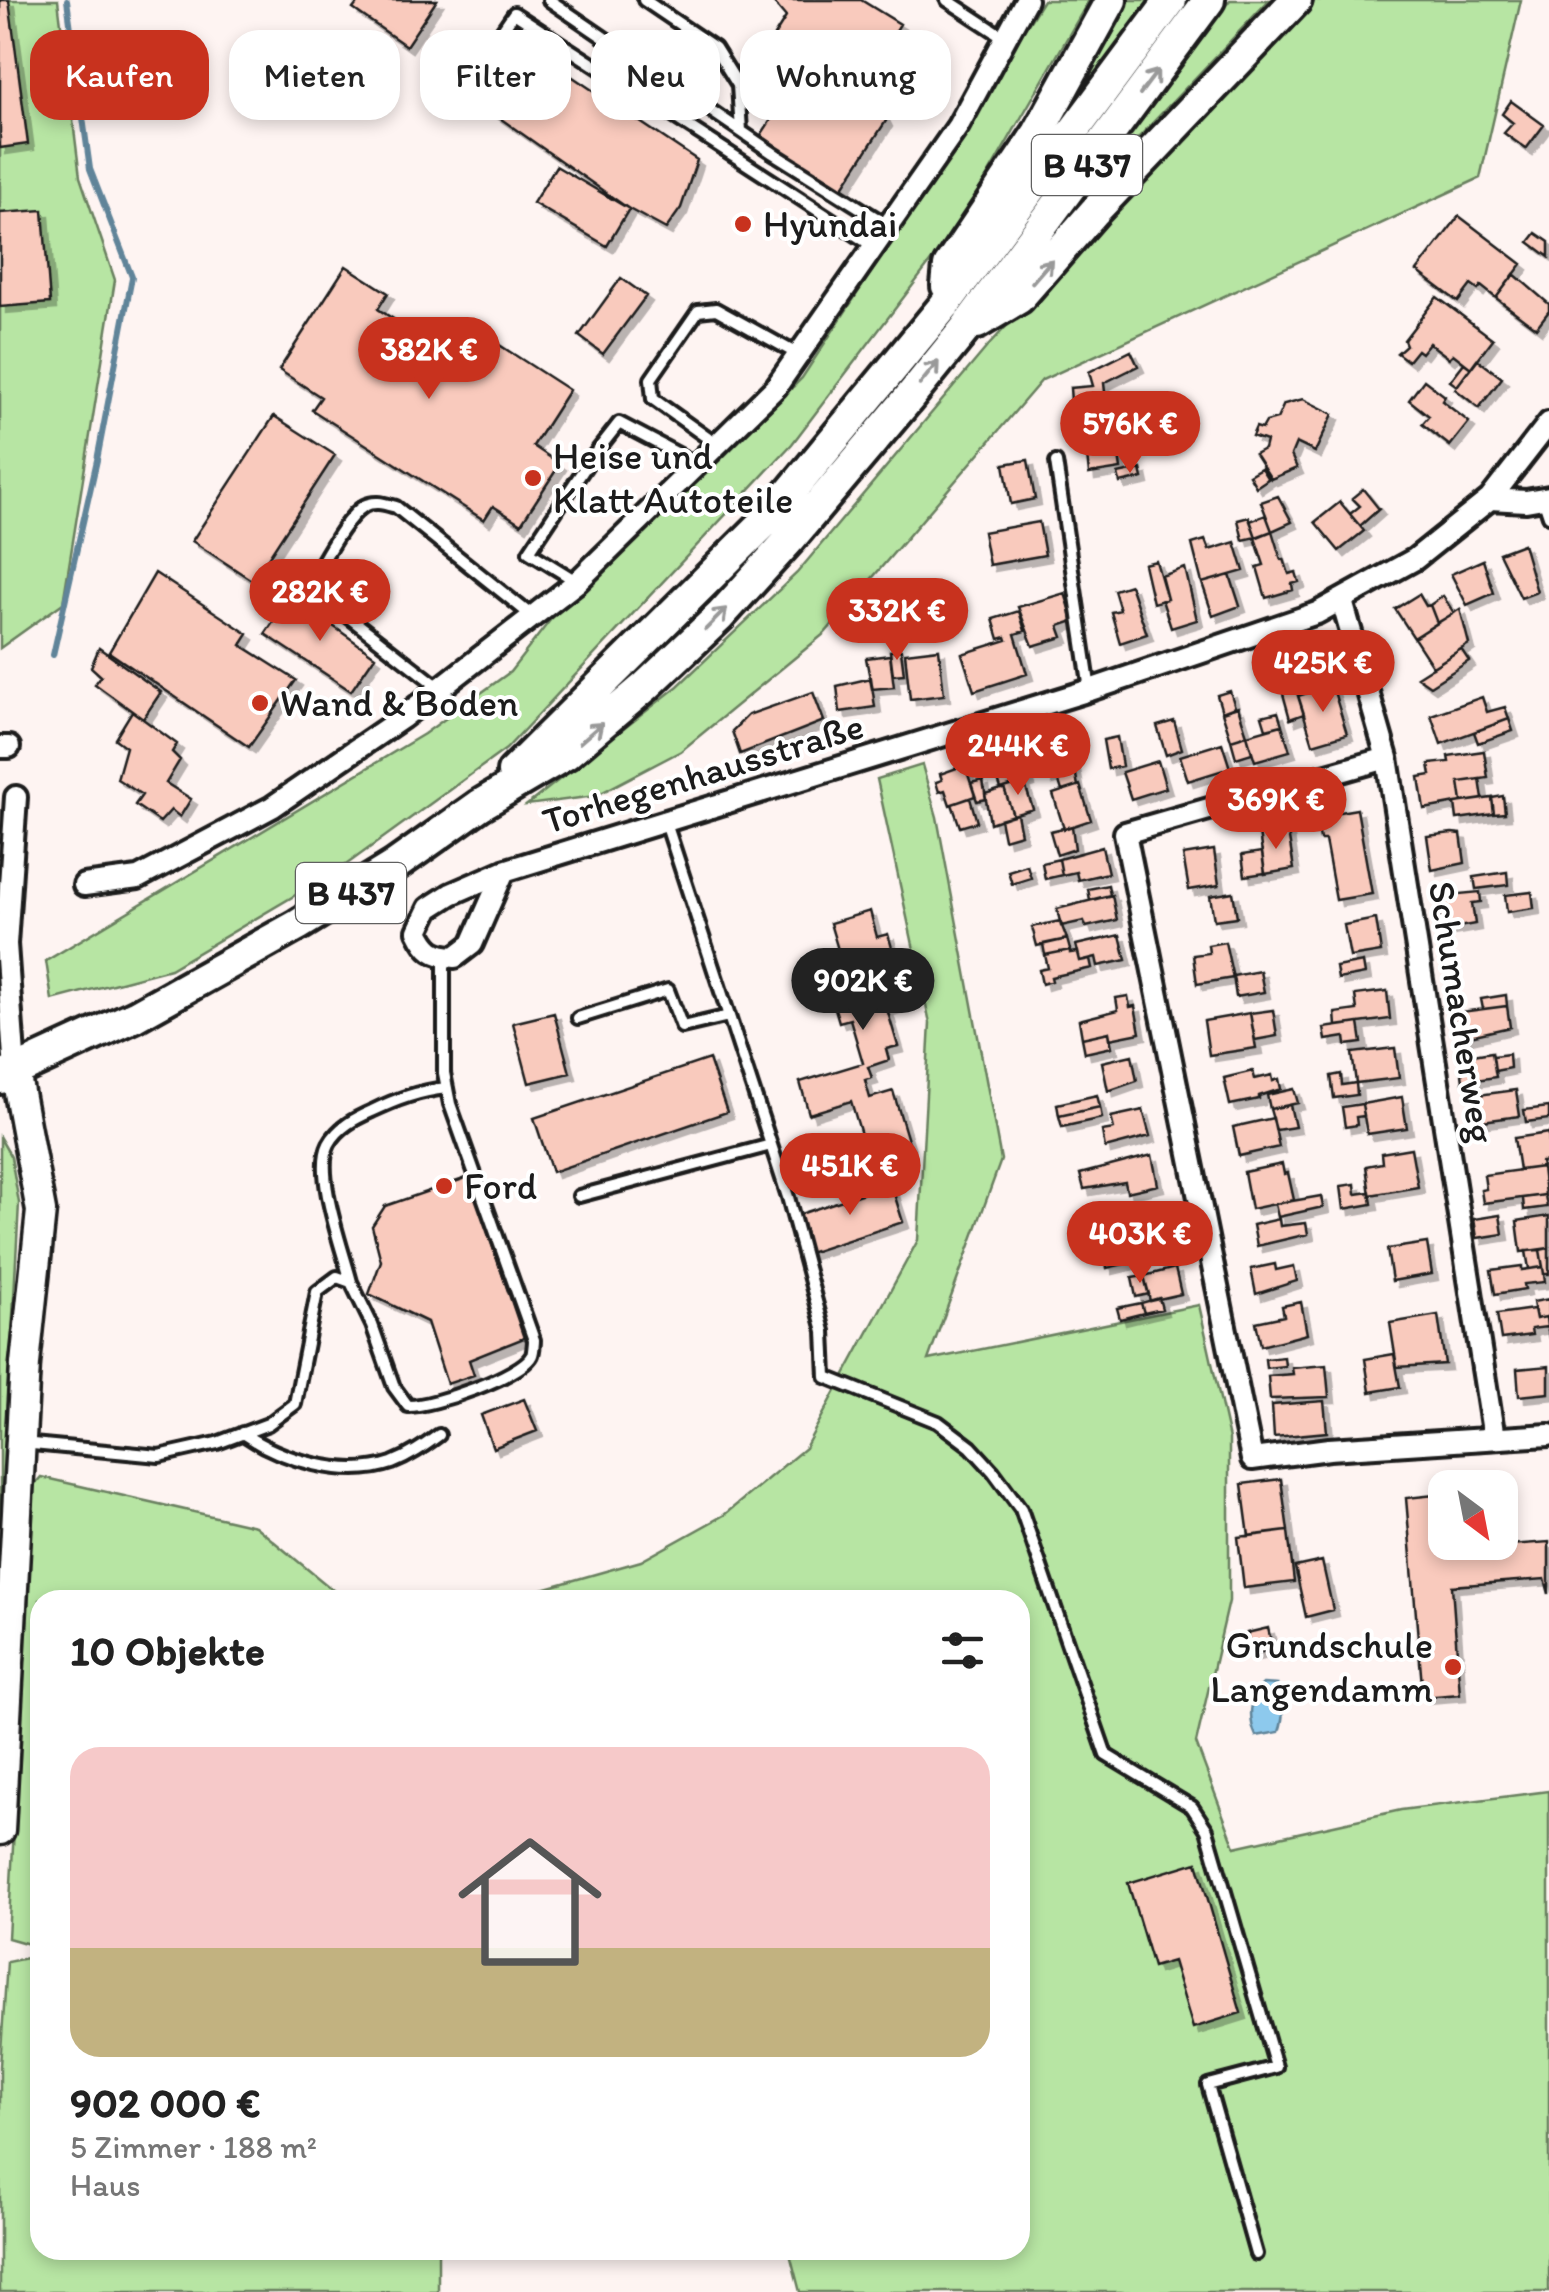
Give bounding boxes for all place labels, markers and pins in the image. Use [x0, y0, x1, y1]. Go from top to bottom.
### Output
place label: Hyundai [763, 201, 897, 247]
marker: Hyundai [732, 213, 754, 235]
pin: 382K € [348, 317, 510, 402]
pin: 576K € [1049, 391, 1211, 476]
place label: Heise und Klatt Autoteile [553, 433, 793, 523]
marker: Heise und Klatt Autoteile [522, 467, 544, 489]
pin: 282K € [239, 559, 401, 644]
pin: 332K € [816, 578, 978, 663]
pin: 425K € [1242, 630, 1404, 715]
place label: Wand & Boden [280, 680, 519, 726]
marker: Wand & Boden [249, 692, 271, 714]
pin: 244K € [937, 713, 1099, 798]
pin: 369K € [1195, 767, 1357, 852]
pin: 902K € [782, 948, 944, 1033]
pin: 451K € [769, 1133, 931, 1218]
place label: Ford [464, 1163, 537, 1209]
marker: Ford [433, 1175, 455, 1197]
pin: 403K € [1059, 1201, 1221, 1286]
place label: Grundschule Langendamm [1210, 1622, 1433, 1712]
marker: Grundschule Langendamm [1442, 1656, 1464, 1678]

